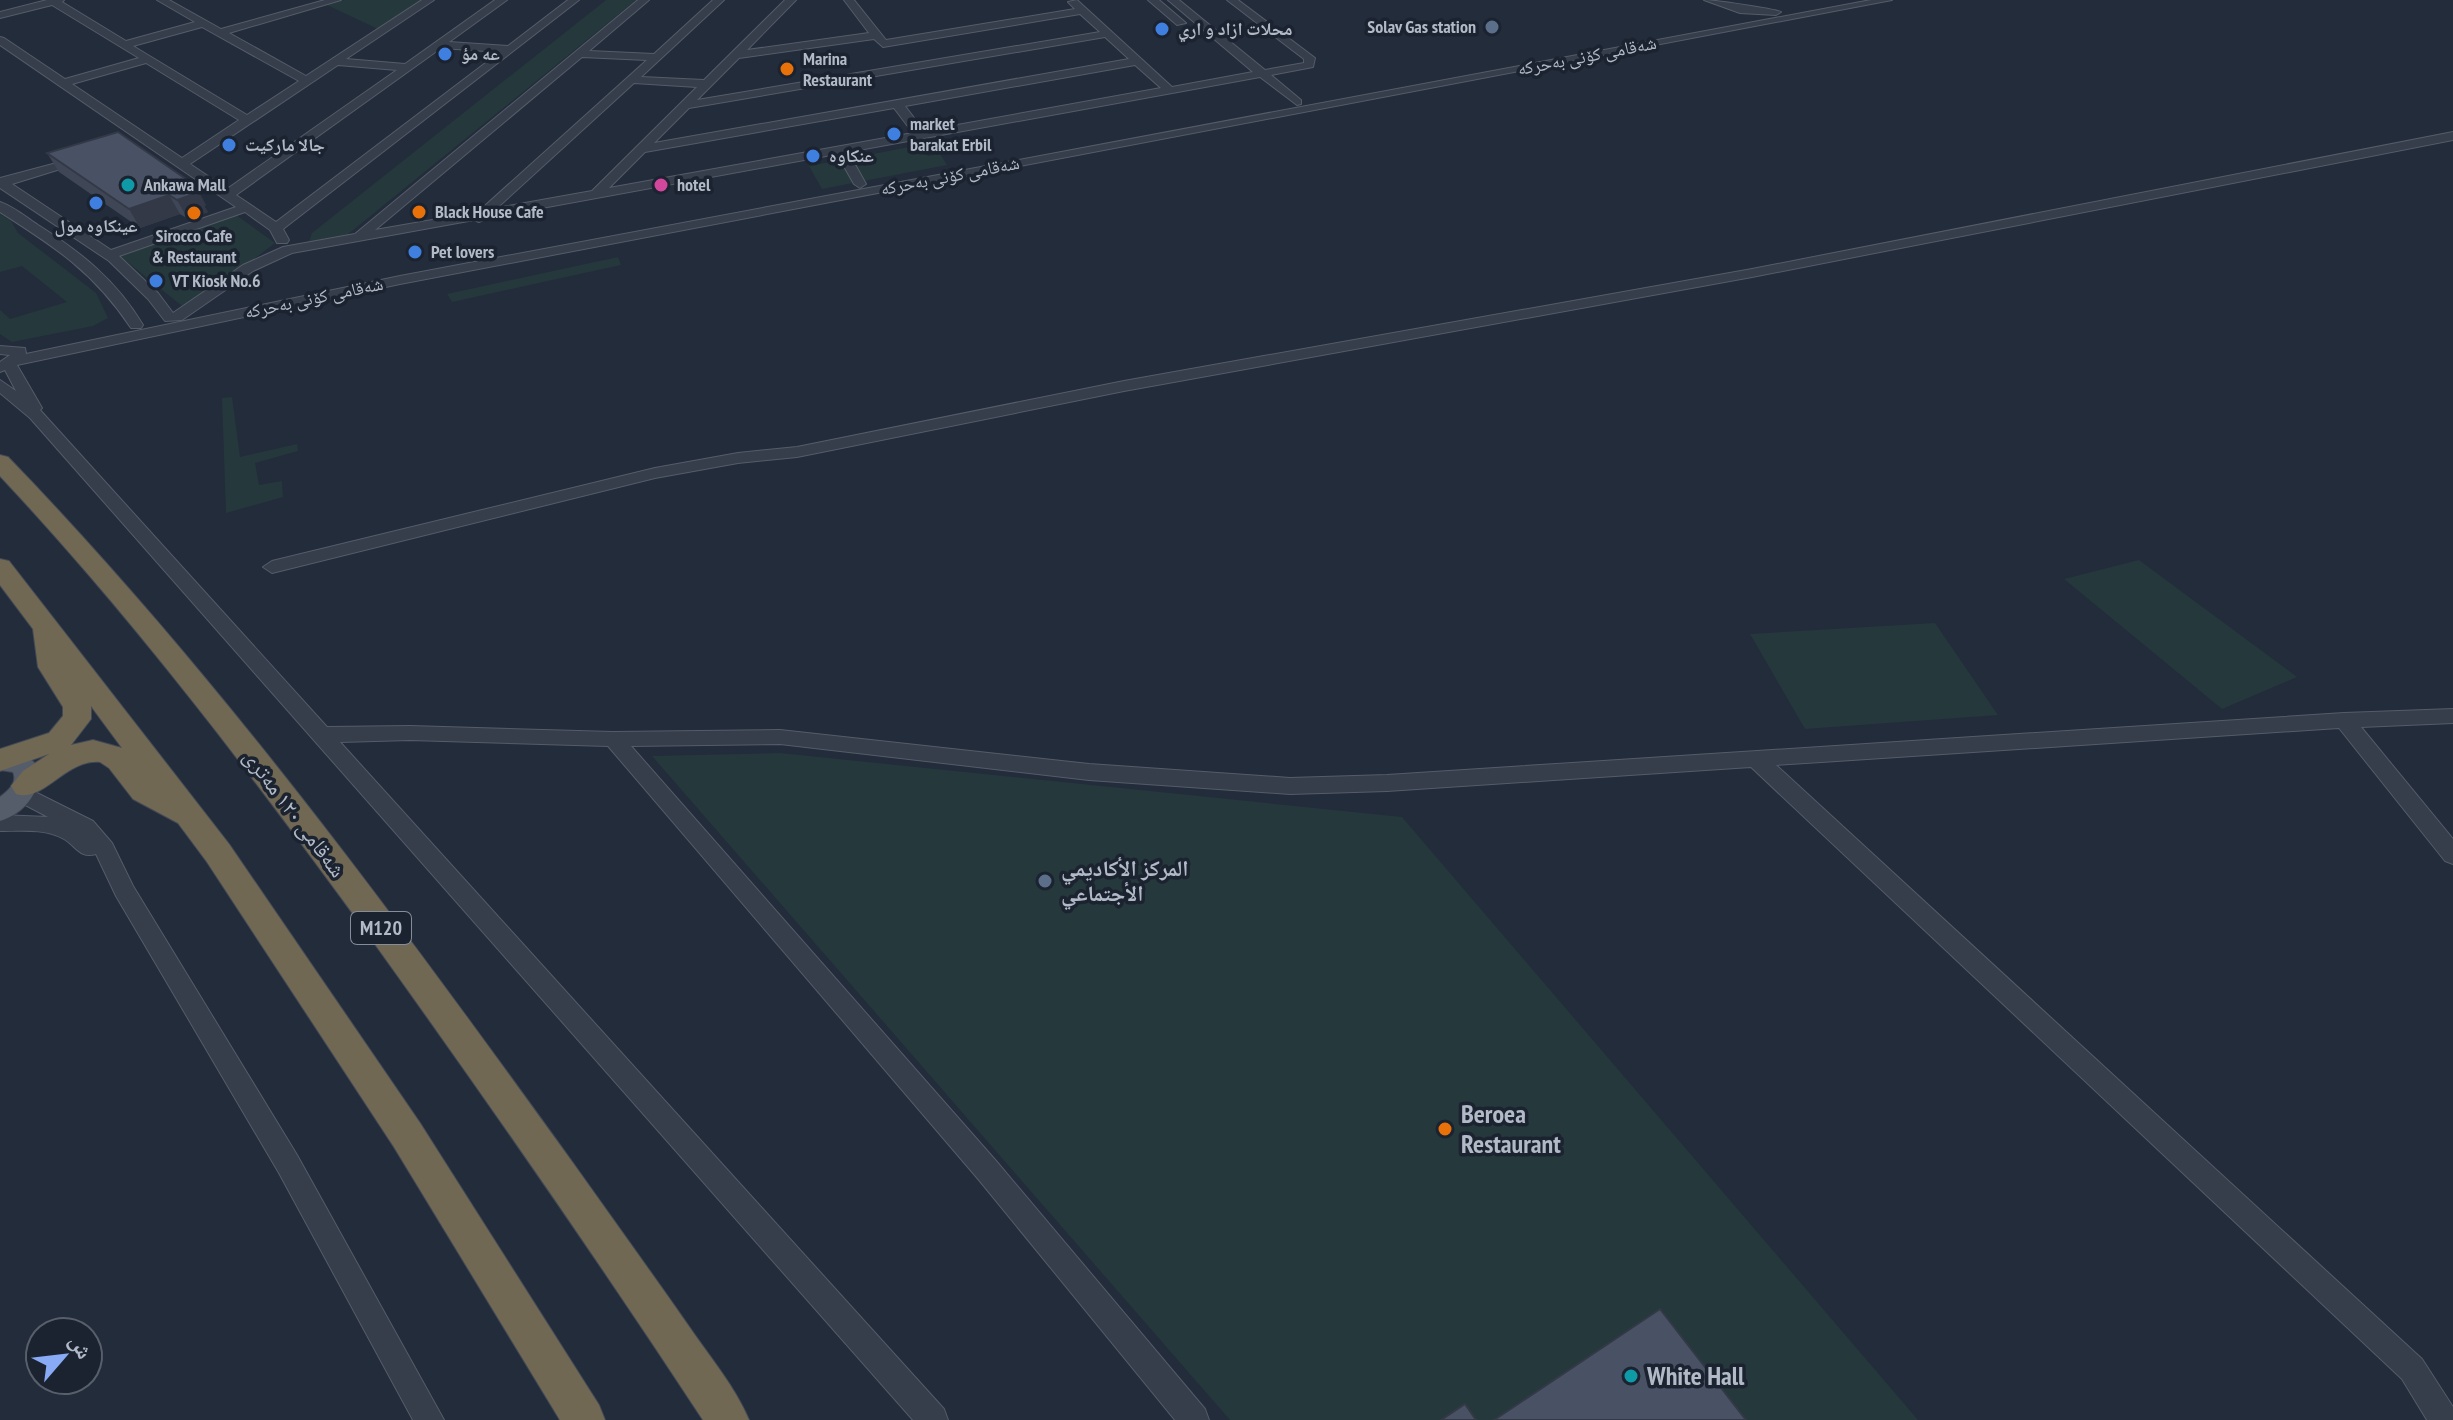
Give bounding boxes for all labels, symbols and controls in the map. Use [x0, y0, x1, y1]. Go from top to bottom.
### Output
place label: Solav Gas station [1367, 15, 1476, 38]
place label: محلات ازاد و اري [1178, 17, 1292, 43]
marker: Solav Gas station [1483, 18, 1501, 36]
marker: محلات ازاد و اري [1153, 20, 1171, 38]
street label: شەقامی کۆنی بەحرکە [1516, 31, 1658, 80]
place label: عه مؤ [461, 42, 500, 65]
marker: عه مؤ [436, 45, 454, 63]
place label: Marina Restaurant [803, 47, 873, 91]
marker: Marina Restaurant [778, 60, 796, 78]
place label: market barakat Erbil [910, 112, 992, 156]
marker: market barakat Erbil [885, 125, 903, 143]
place label: جالا ماركيت [245, 133, 325, 156]
marker: جالا ماركيت [220, 136, 238, 154]
place label: عنكاوه [829, 144, 874, 167]
marker: عنكاوه [804, 147, 822, 165]
street label: شەقامی کۆنی بەحرکە [879, 151, 1021, 200]
place label: Ankawa Mall [143, 173, 227, 196]
place label: hotel [677, 173, 711, 196]
marker: Ankawa Mall [119, 176, 137, 194]
marker: hotel [652, 176, 670, 194]
marker: عينكاوه مول [87, 194, 105, 212]
place label: Black House Cafe [435, 200, 544, 223]
marker: Black House Cafe [410, 203, 428, 221]
marker: Sirocco Cafe & Restaurant [185, 204, 203, 222]
place label: عينكاوه مول [54, 214, 138, 237]
place label: Sirocco Cafe & Restaurant [152, 224, 237, 268]
place label: Pet lovers [431, 240, 494, 263]
marker: Pet lovers [406, 243, 424, 261]
place label: VT Kiosk No.6 [171, 269, 261, 292]
marker: VT Kiosk No.6 [147, 272, 165, 290]
street label: شەقامی کۆنی بەحرکە [243, 272, 385, 323]
street label: شەقامی ١٢٠ مەتری [238, 743, 352, 883]
place label: المركز الأكاديمي الأجتماعي [1061, 854, 1188, 910]
marker: المركز الأكاديمي الأجتماعي [1036, 872, 1054, 890]
road number: M120 [351, 912, 411, 944]
place label: Beroea Restaurant [1461, 1097, 1561, 1160]
marker: Beroea Restaurant [1436, 1120, 1454, 1138]
north arrow [24, 1316, 104, 1396]
text: ش [64, 1330, 99, 1363]
place label: White Hall [1646, 1359, 1745, 1392]
marker: White Hall [1622, 1367, 1640, 1385]

